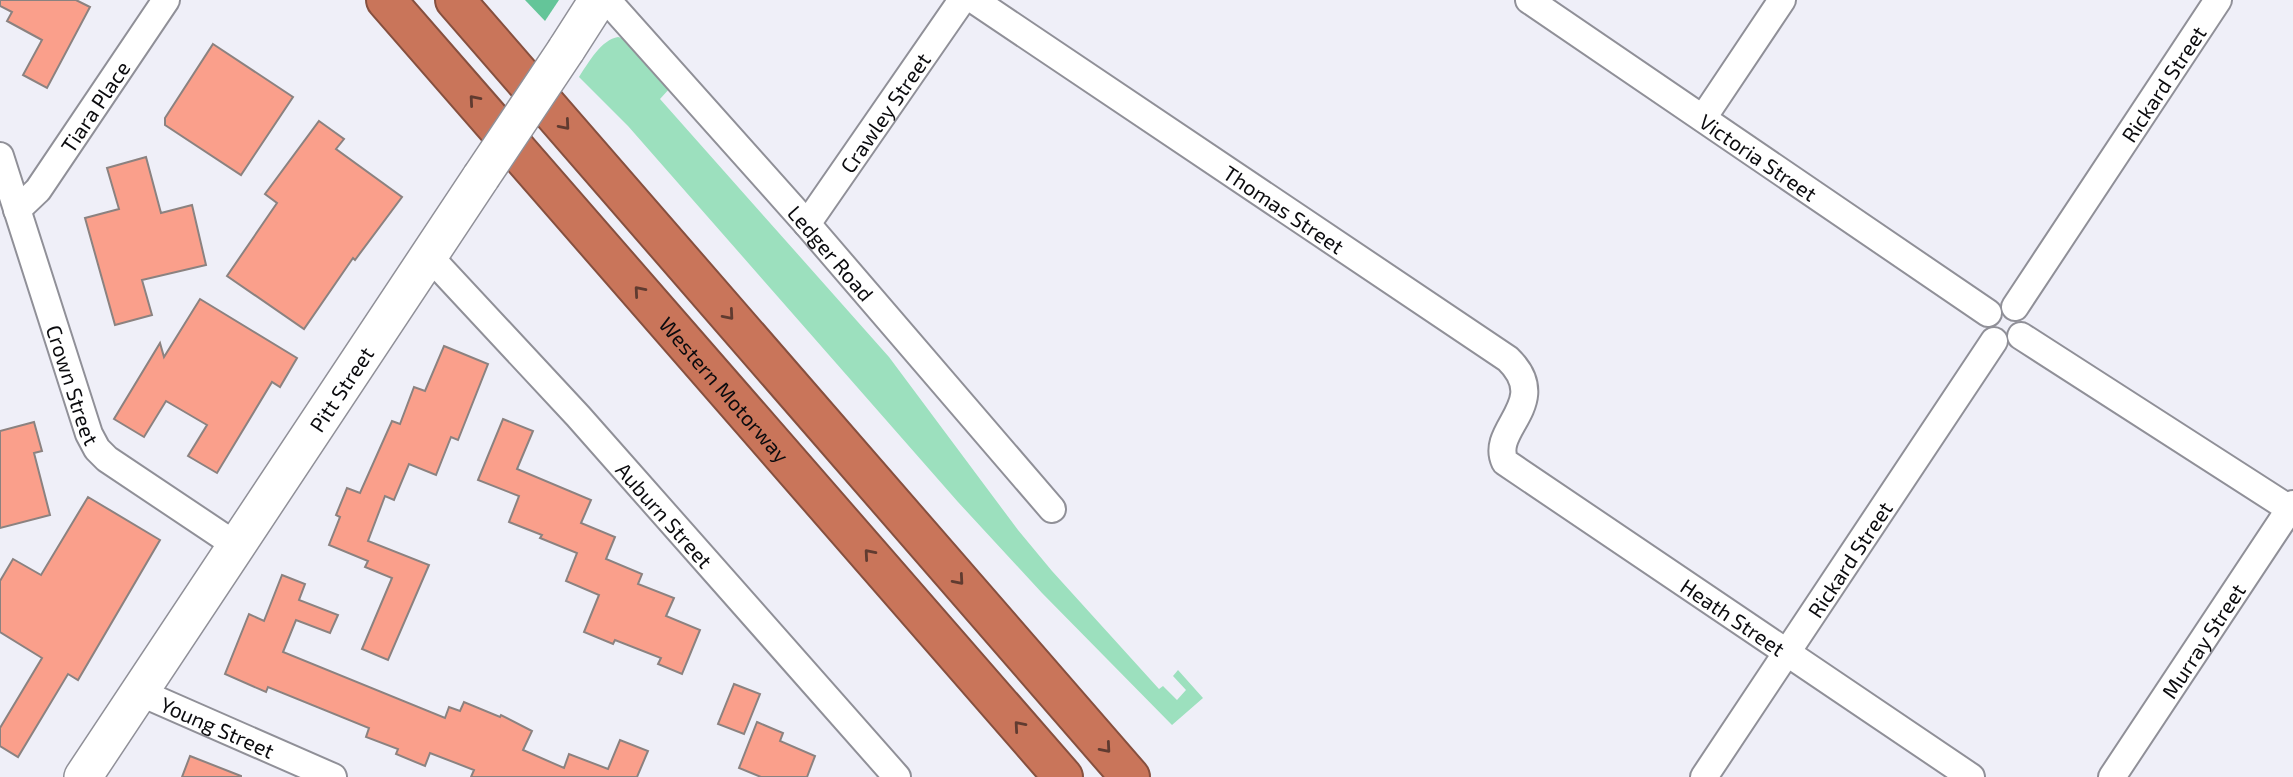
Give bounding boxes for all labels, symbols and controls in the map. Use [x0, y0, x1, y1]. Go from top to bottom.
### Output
street label: Rickard Street [2115, 21, 2210, 146]
street label: Crawley Street [834, 47, 935, 177]
street label: Tiara Place [55, 56, 134, 157]
one-way arrow [470, 95, 482, 108]
street label: Victoria Street [1695, 108, 1822, 205]
one-way arrow [557, 116, 569, 129]
street label: Thomas Street [1219, 159, 1349, 258]
street label: Ledger Road [783, 200, 880, 306]
one-way arrow [635, 286, 647, 299]
one-way arrow [721, 307, 733, 320]
street label: Western Motorway [655, 311, 795, 467]
street label: Crown Street [42, 321, 105, 449]
street label: Pitt Street [303, 341, 378, 436]
street label: Auburn Street [612, 456, 718, 572]
street label: Rickard Street [1802, 496, 1897, 622]
one-way arrow [865, 549, 877, 562]
one-way arrow [951, 571, 963, 584]
street label: Heath Street [1677, 572, 1790, 660]
street label: Murray Street [2156, 578, 2250, 702]
street label: Young Street [157, 691, 278, 762]
one-way arrow [1015, 721, 1027, 734]
one-way arrow [1098, 740, 1110, 753]

